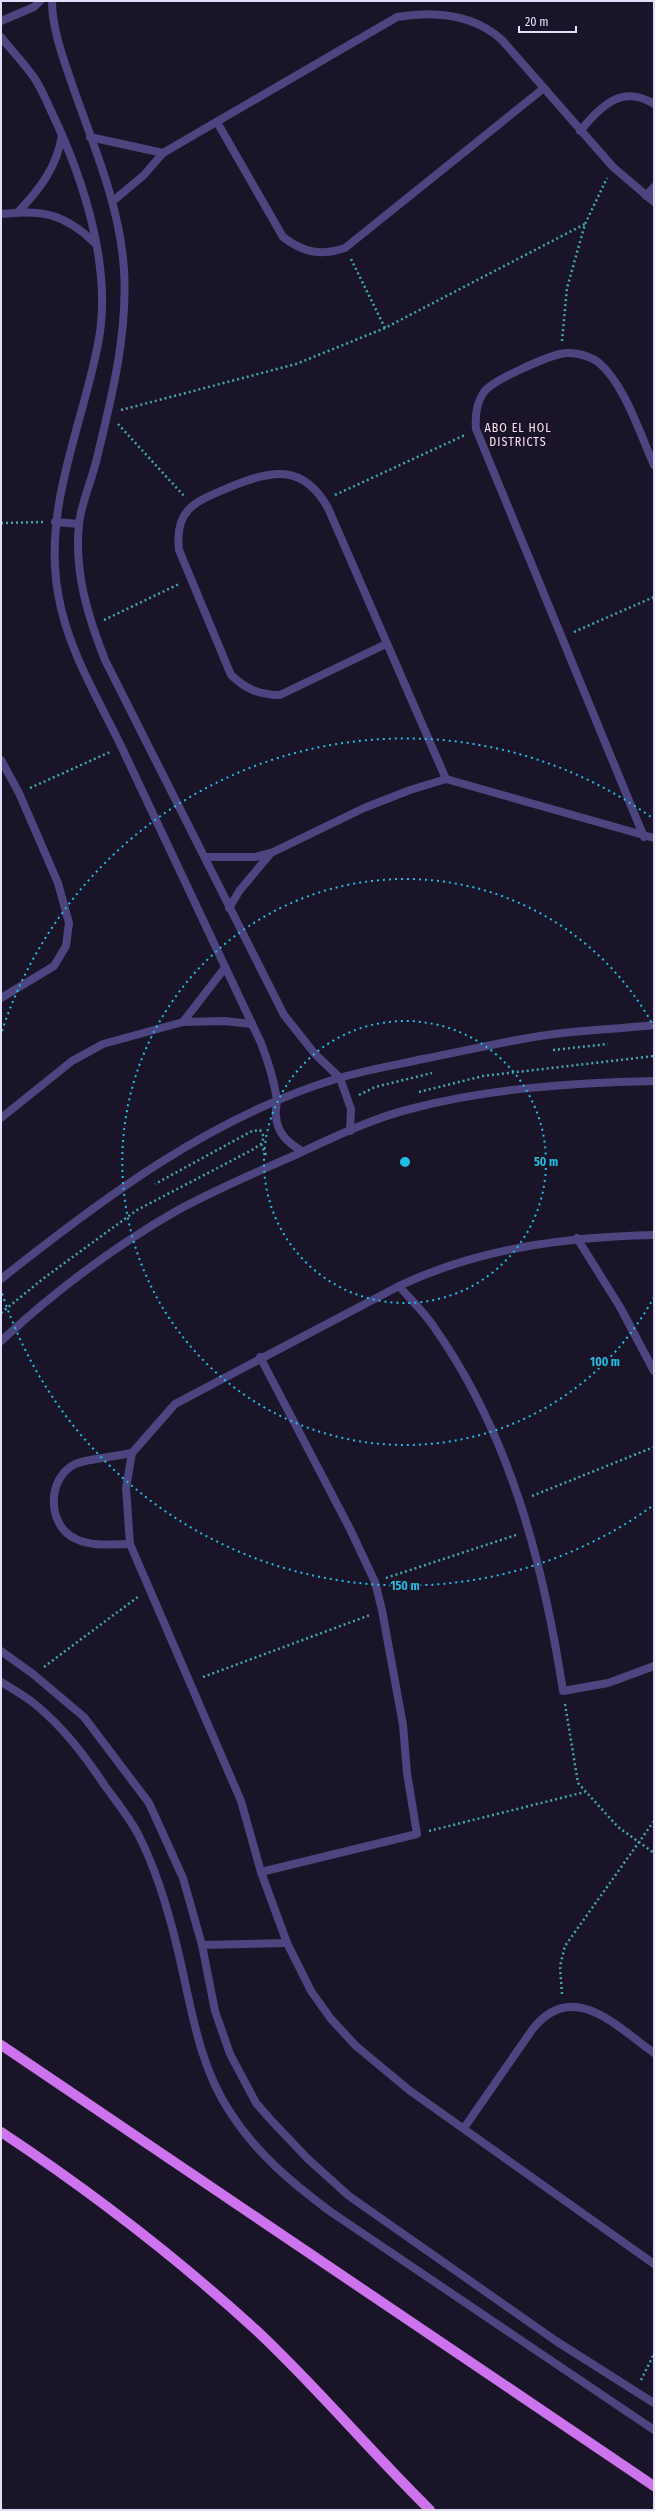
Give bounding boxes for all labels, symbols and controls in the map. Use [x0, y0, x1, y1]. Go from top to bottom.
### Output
scale bar [519, 8, 576, 34]
text: 20 m [525, 15, 549, 29]
district label: ABO EL HOL DISTRICTS [484, 421, 552, 449]
centre of rings [398, 1155, 412, 1169]
text: 50 m [534, 1155, 558, 1169]
text: 100 m [590, 1355, 620, 1369]
text: 150 m [390, 1579, 420, 1593]

